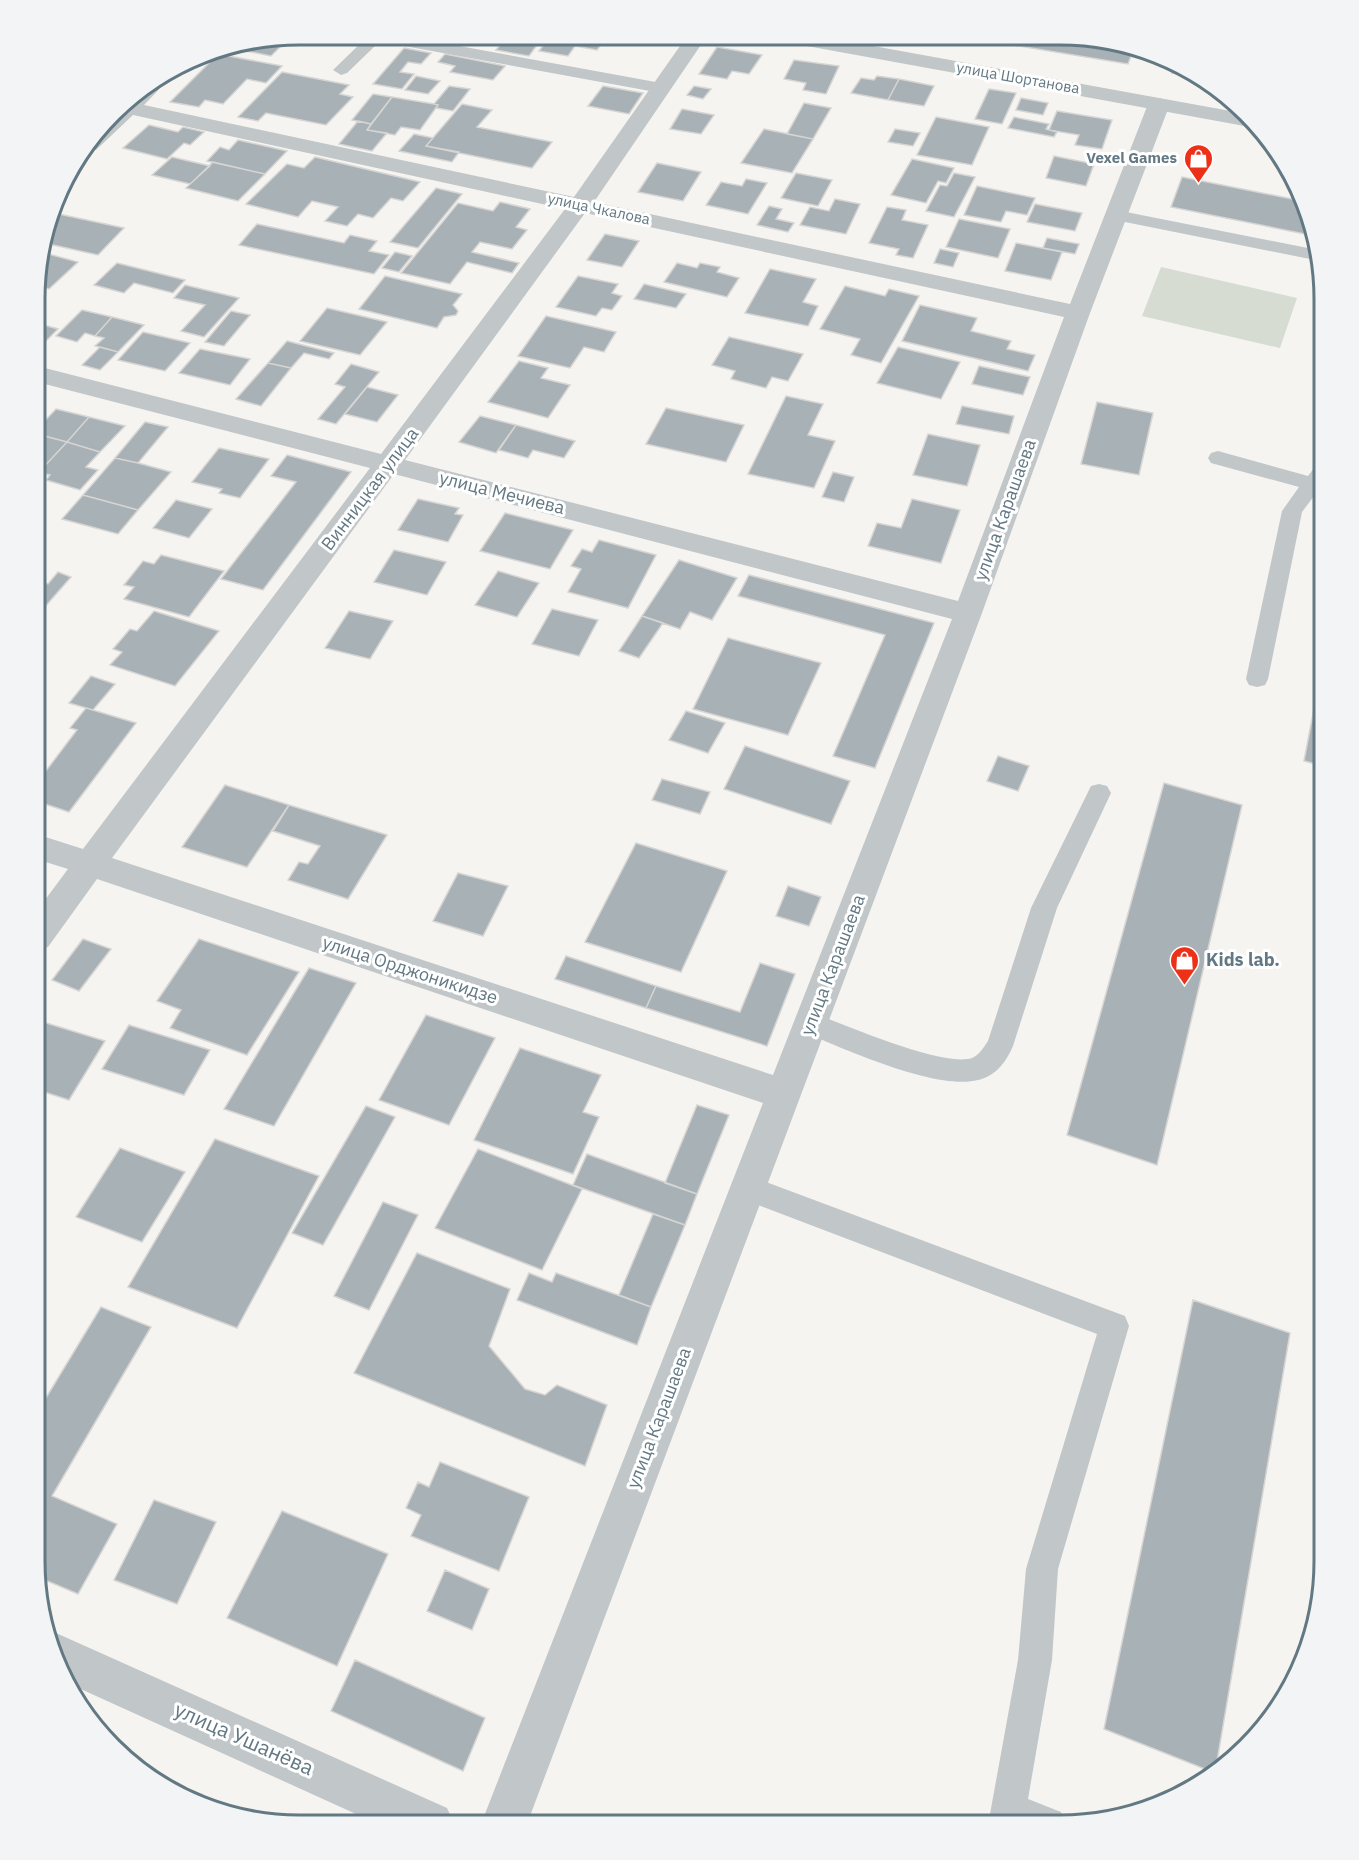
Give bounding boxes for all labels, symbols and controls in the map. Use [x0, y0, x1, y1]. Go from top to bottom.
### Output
street label: улица Шортанова [955, 57, 1081, 98]
shop icon: Vexel Games [1182, 142, 1214, 184]
place label: Vexel Games [1086, 148, 1177, 167]
street label: улица Чкалова [546, 188, 652, 229]
street label: Винницкая улица [316, 422, 424, 555]
street label: улица Карашаева [968, 436, 1041, 584]
street label: улица Мечиева [437, 466, 568, 519]
street label: улица Карашаева [795, 891, 870, 1039]
street label: улица Орджоникидзе [320, 930, 501, 1009]
shop icon: Kids lab. [1169, 944, 1201, 986]
place label: Kids lab. [1206, 948, 1280, 971]
street label: улица Карашаева [621, 1344, 696, 1492]
street label: улица Ушанёва [170, 1695, 318, 1781]

